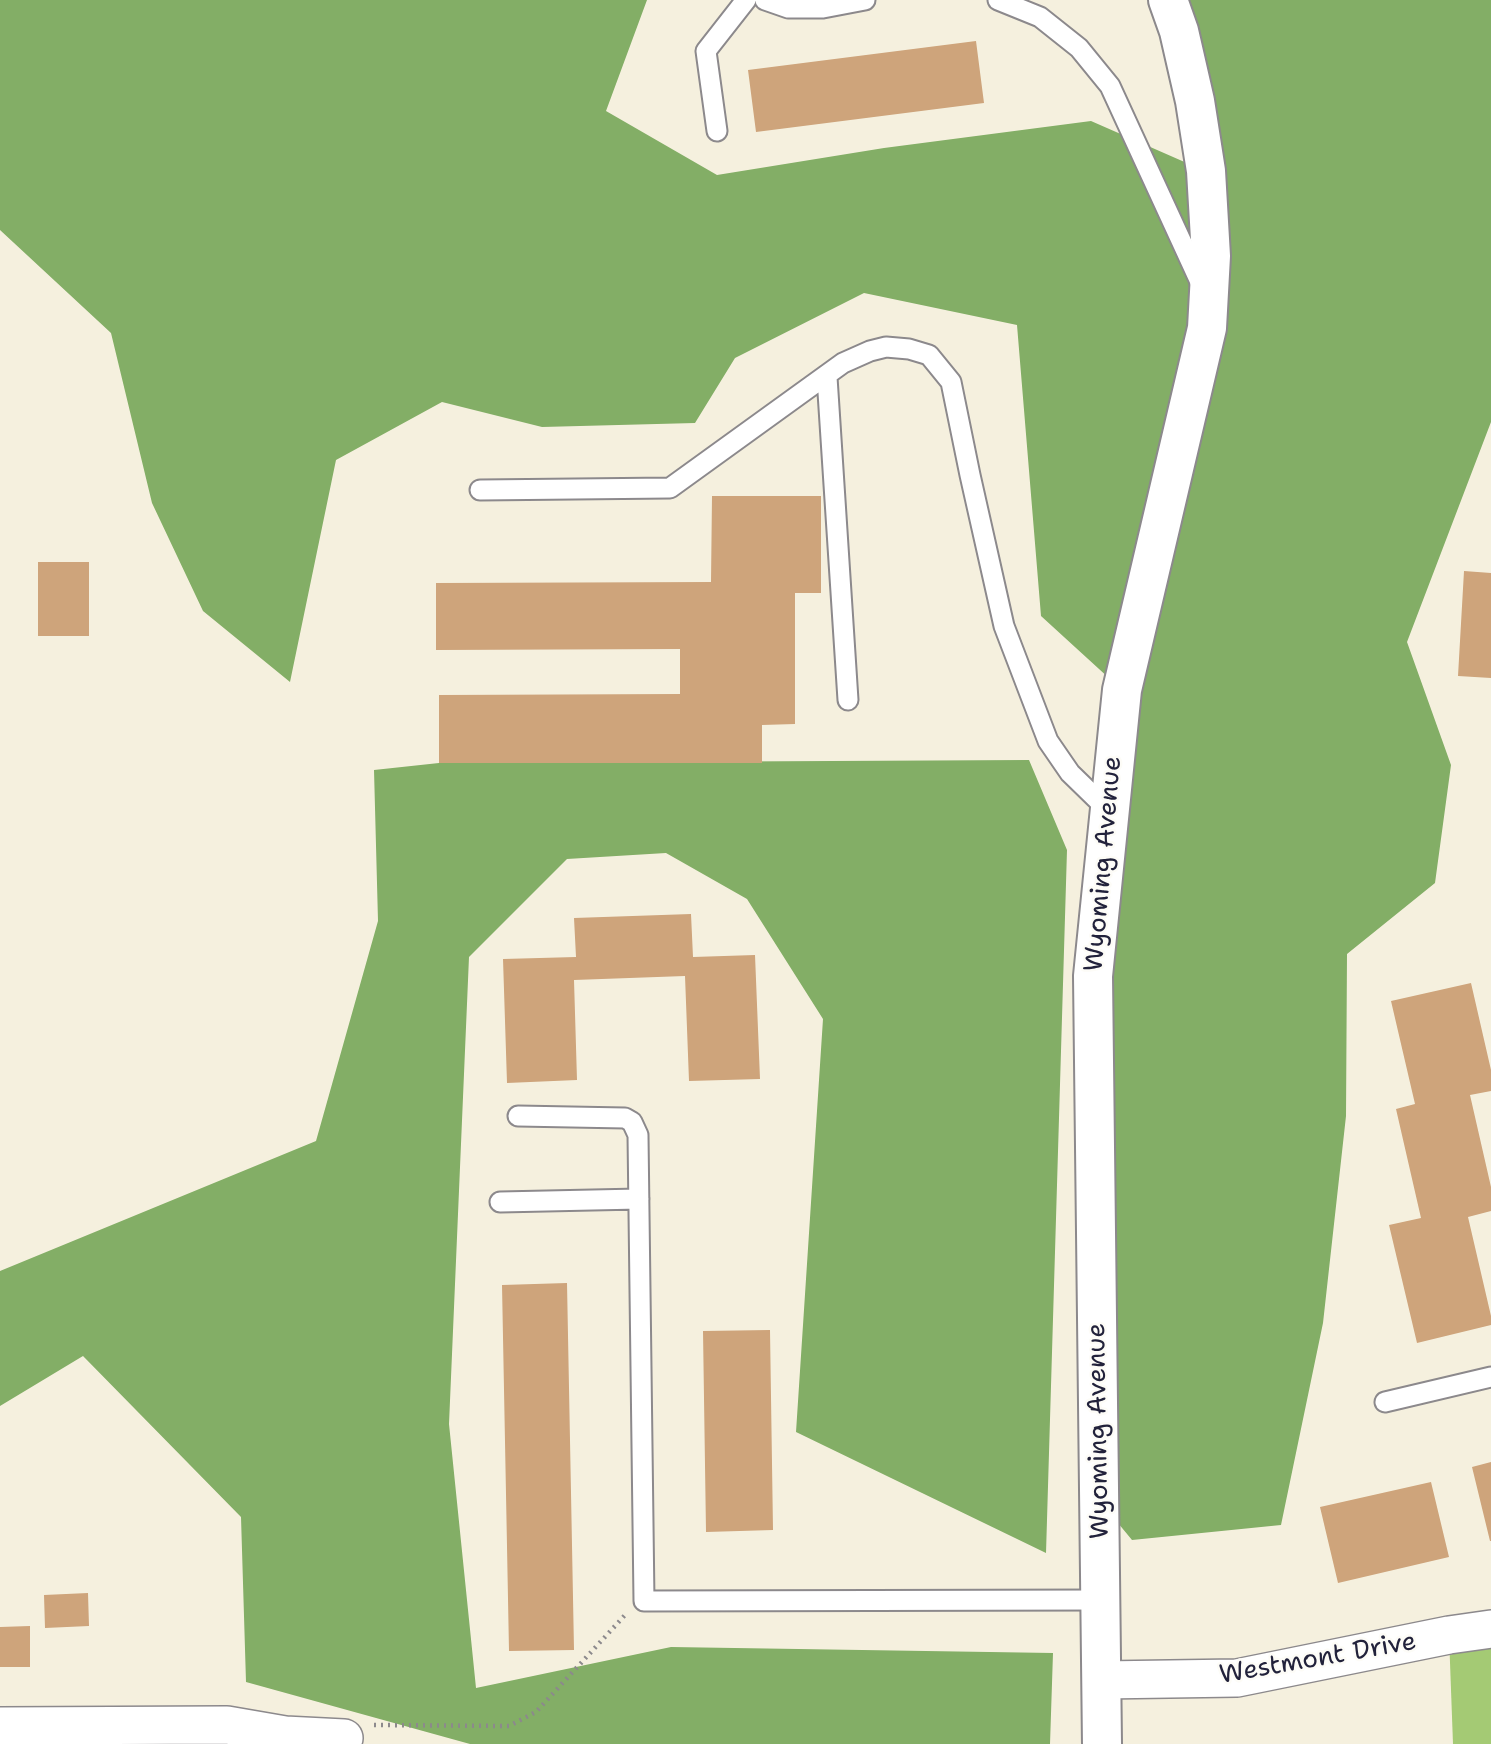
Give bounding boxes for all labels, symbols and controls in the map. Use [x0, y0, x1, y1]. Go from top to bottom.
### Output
street label: Wyoming Avenue [1079, 755, 1129, 973]
street label: Wyoming Avenue [1082, 1323, 1116, 1539]
street label: Westmont Drive [1217, 1626, 1419, 1692]

